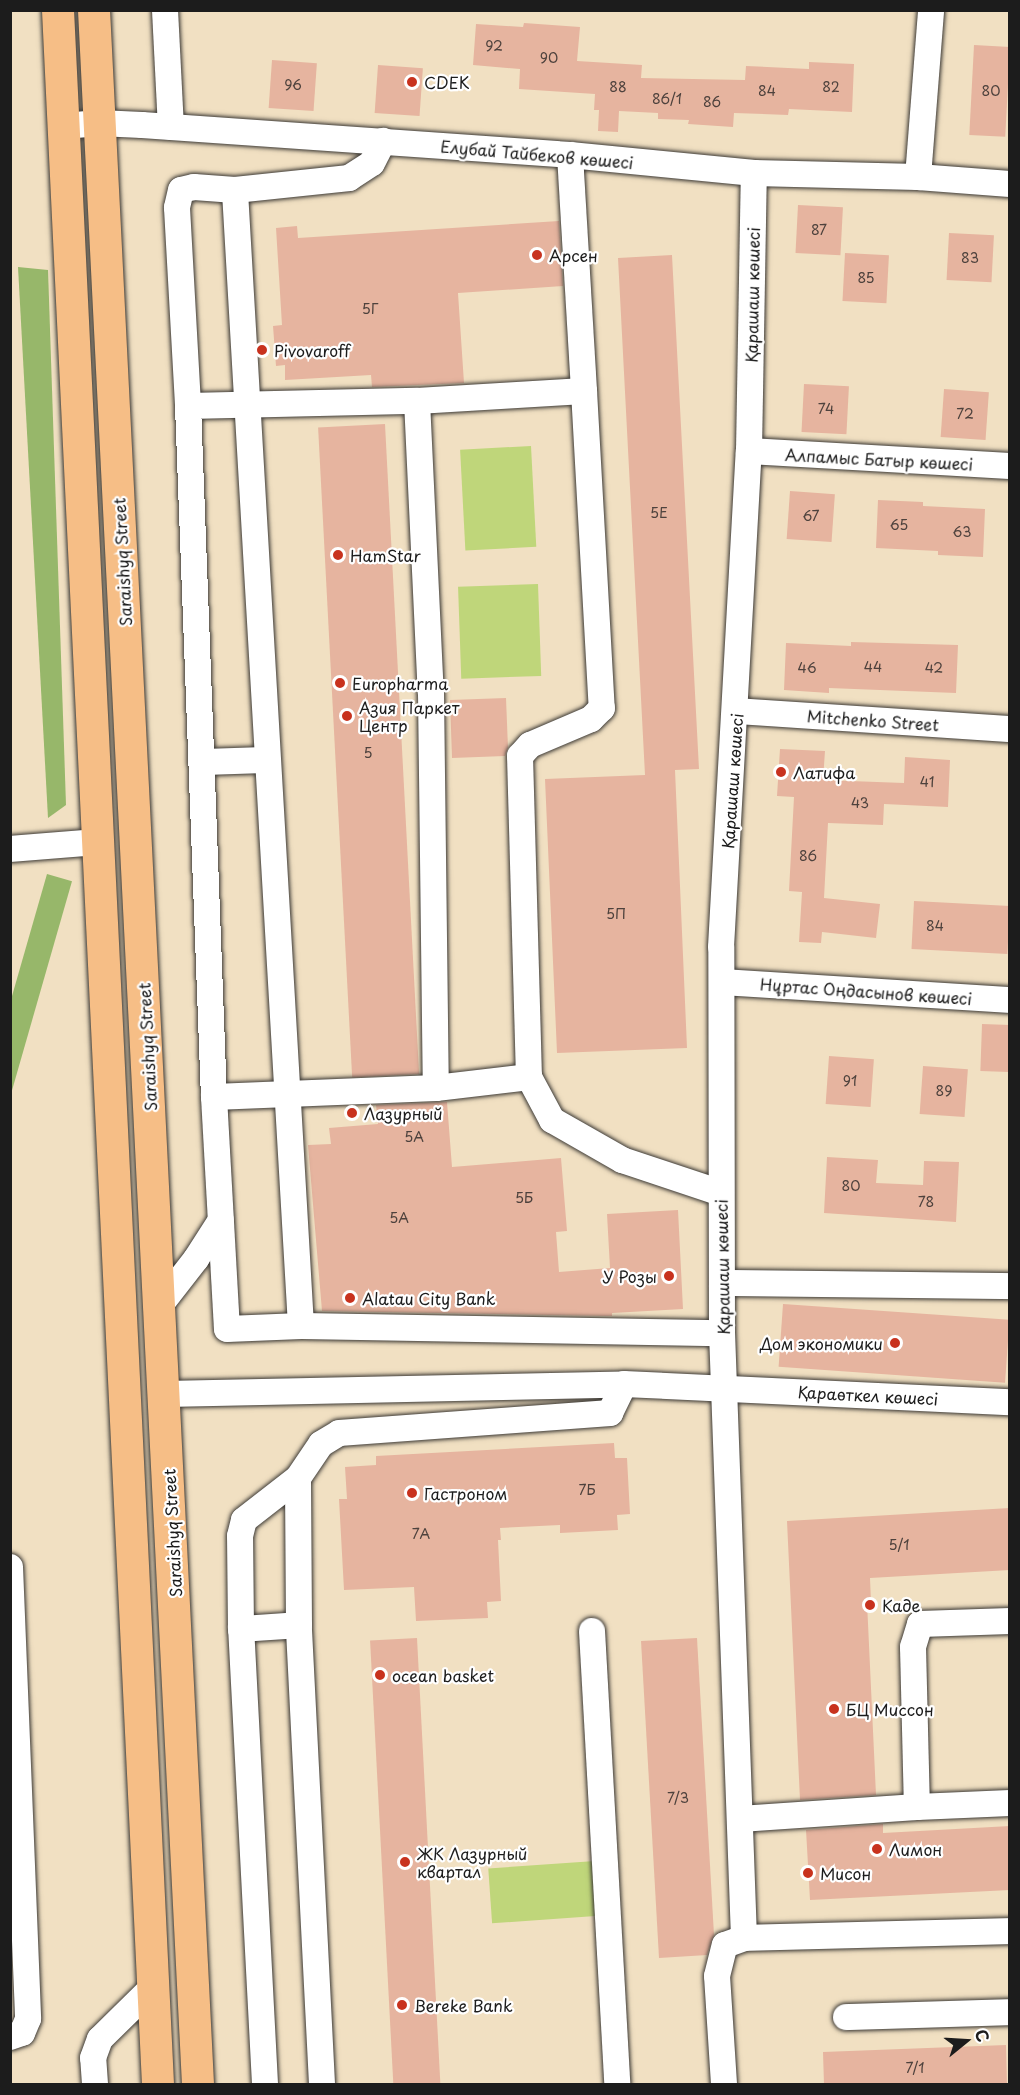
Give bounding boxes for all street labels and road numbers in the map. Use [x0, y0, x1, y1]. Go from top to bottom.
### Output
street label: Елубай Тайбеков көшесі [439, 136, 635, 172]
street label: Қарашаш көшесі [741, 227, 763, 363]
street label: Алпамыс Батыр көшесі [785, 445, 973, 473]
street label: Saraishyq Street [109, 497, 135, 627]
street label: Mitchenko Street [806, 706, 940, 734]
street label: Қарашаш көшесі [718, 713, 746, 849]
street label: Нұртас Оңдасынов көшесі [759, 974, 973, 1008]
street label: Saraishyq Street [134, 982, 160, 1112]
street label: Қарашаш көшесі [711, 1199, 733, 1335]
street label: Қараөткел көшесі [797, 1382, 939, 1408]
street label: Saraishyq Street [159, 1468, 185, 1598]

